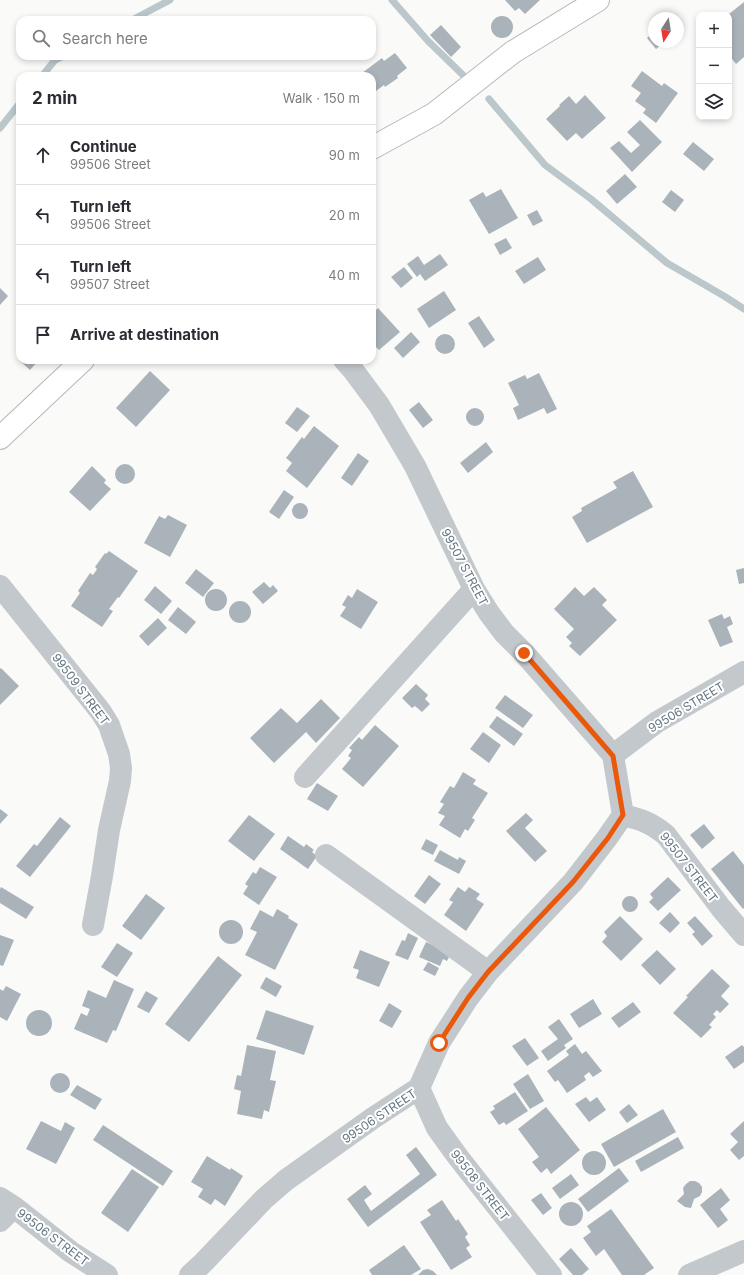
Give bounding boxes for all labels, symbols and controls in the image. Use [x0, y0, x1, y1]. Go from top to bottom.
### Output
north arrow [648, 12, 684, 48]
map controls [696, 12, 732, 120]
button: + [696, 12, 732, 48]
search box [16, 16, 376, 60]
icon: search [30, 27, 52, 49]
text: Search here [62, 29, 148, 48]
button: − [696, 48, 732, 84]
button: layers [696, 84, 732, 120]
text: 2 min [32, 88, 77, 108]
text: Walk · 150 m [283, 90, 360, 106]
text: Continue [70, 137, 137, 156]
icon: ahead [32, 144, 54, 166]
text: 90 m [329, 147, 360, 163]
text: 99506 Street [70, 156, 151, 172]
text: Turn left [70, 197, 131, 216]
icon: left [32, 204, 54, 226]
text: 20 m [329, 207, 360, 223]
text: 99506 Street [70, 216, 151, 232]
text: Turn left [70, 257, 131, 276]
icon: left [32, 264, 54, 286]
text: 40 m [328, 267, 360, 283]
text: 99507 Street [70, 276, 150, 292]
icon: arrive [32, 324, 54, 346]
text: Arrive at destination [70, 325, 219, 344]
street label: 99507 STREET [438, 526, 492, 608]
route end [515, 644, 533, 662]
street label: 99509 STREET [49, 650, 113, 728]
street label: 99506 STREET [645, 678, 727, 736]
street label: 99507 STREET [657, 829, 721, 905]
route start [430, 1034, 448, 1052]
street label: 99506 STREET [339, 1086, 419, 1146]
street label: 99508 STREET [448, 1147, 513, 1224]
street label: 99506 STREET [14, 1205, 92, 1269]

